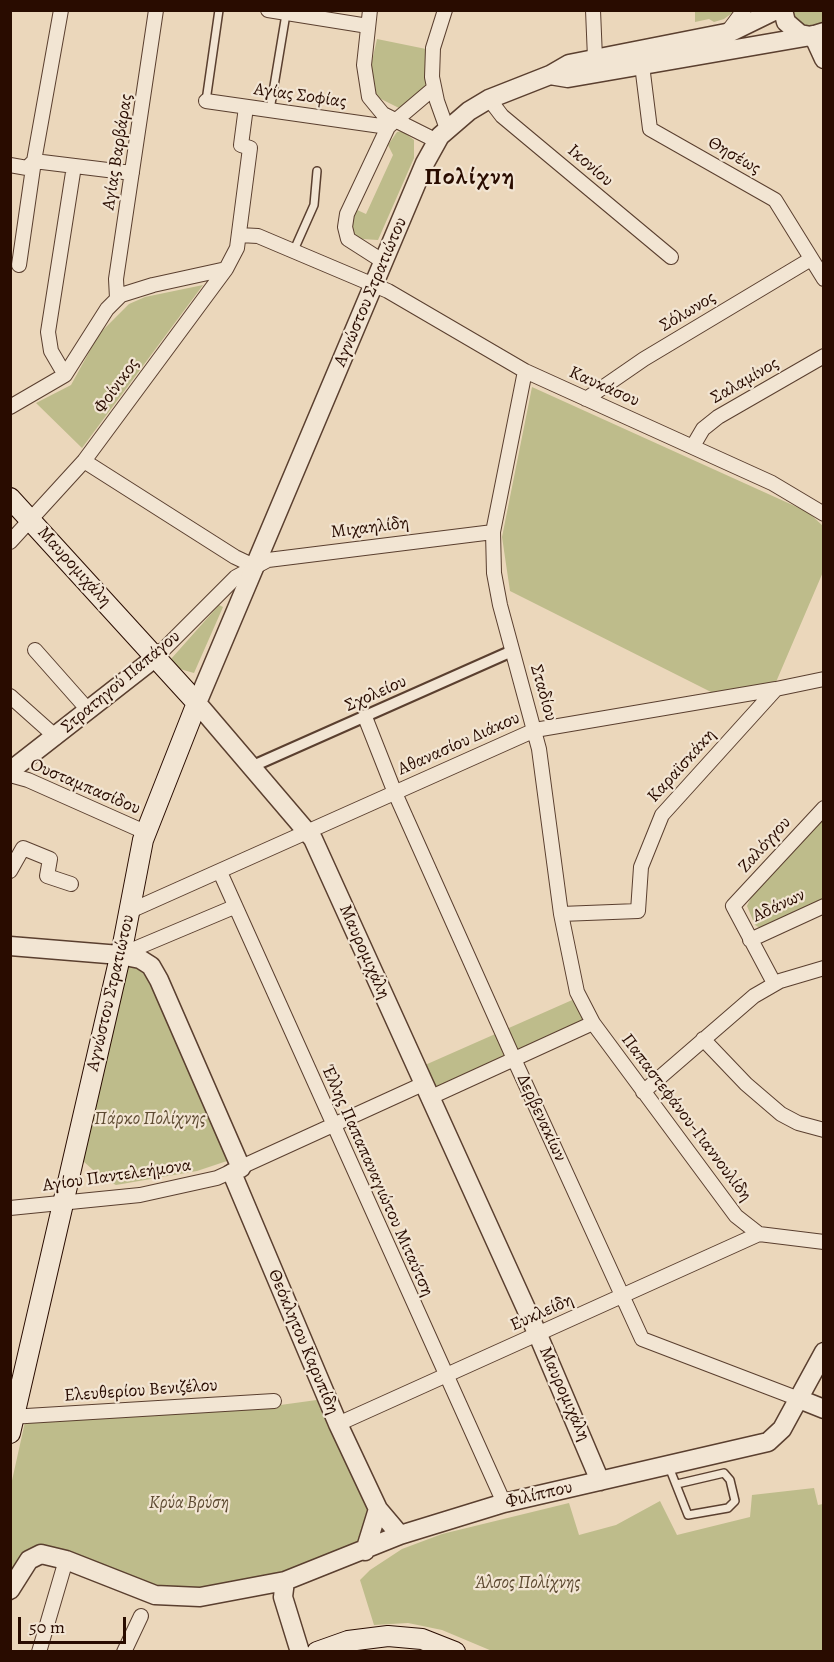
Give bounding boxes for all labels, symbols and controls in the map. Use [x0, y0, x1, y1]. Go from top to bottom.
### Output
street label: Αγίας Σοφίας [252, 79, 348, 113]
street label: Αγίας Βαρβάρας [98, 93, 138, 211]
street label: Θησέως [704, 132, 764, 180]
street label: Ικονίου [563, 140, 617, 192]
district label: Πολίχνη [424, 164, 516, 192]
street label: Αγνώστου Στρατιώτου [330, 214, 412, 370]
street label: Σόλωνος [656, 287, 720, 337]
street label: Σαλαμίνος [707, 353, 783, 409]
street label: Φοίνικος [90, 354, 144, 418]
street label: Καυκάσου [565, 362, 643, 412]
street label: Μιχαηλίδη [330, 512, 410, 544]
street label: Μαυρομιχάλη [32, 522, 116, 612]
street label: Στρατηγού Παπάγου [57, 626, 185, 738]
street label: Σταδίου [525, 662, 561, 724]
street label: Σχολείου [342, 671, 410, 717]
street label: Αθανασίου Διάκου [395, 707, 523, 781]
street label: Καραϊσκάκη [643, 725, 721, 807]
street label: Ουσταμπασίδου [27, 754, 143, 820]
street label: Ζαλόγγου [734, 812, 796, 878]
street label: Αδάνων [749, 884, 809, 928]
street label: Μαυρομιχάλη [334, 901, 394, 1003]
street label: Αγνώστου Στρατιώτου [82, 913, 140, 1073]
street label: Παπαστεφάνου-Γιαννουλίδη [616, 1030, 756, 1206]
street label: Έλλης Παπαπαναγιώτου Μιταύτση [316, 1062, 438, 1300]
street label: Δερβενακίων [511, 1071, 571, 1165]
park label: Πάρκο Πολίχνης [94, 1109, 206, 1131]
street label: Αγίου Παντελεήμονα [41, 1155, 193, 1197]
street label: Θεόκλητου Καρυπίδη [263, 1266, 343, 1418]
street label: Ευκλείδη [507, 1289, 577, 1337]
street label: Μαυρομιχάλη [534, 1343, 594, 1445]
street label: Ελευθερίου Βενιζέλου [63, 1375, 219, 1407]
street label: Φιλίππου [503, 1477, 575, 1513]
park label: Κρύα Βρύση [149, 1493, 229, 1515]
park label: Άλσος Πολίχνης [474, 1573, 580, 1595]
scale bar [21, 1605, 129, 1643]
text: 50 m [29, 1615, 65, 1639]

